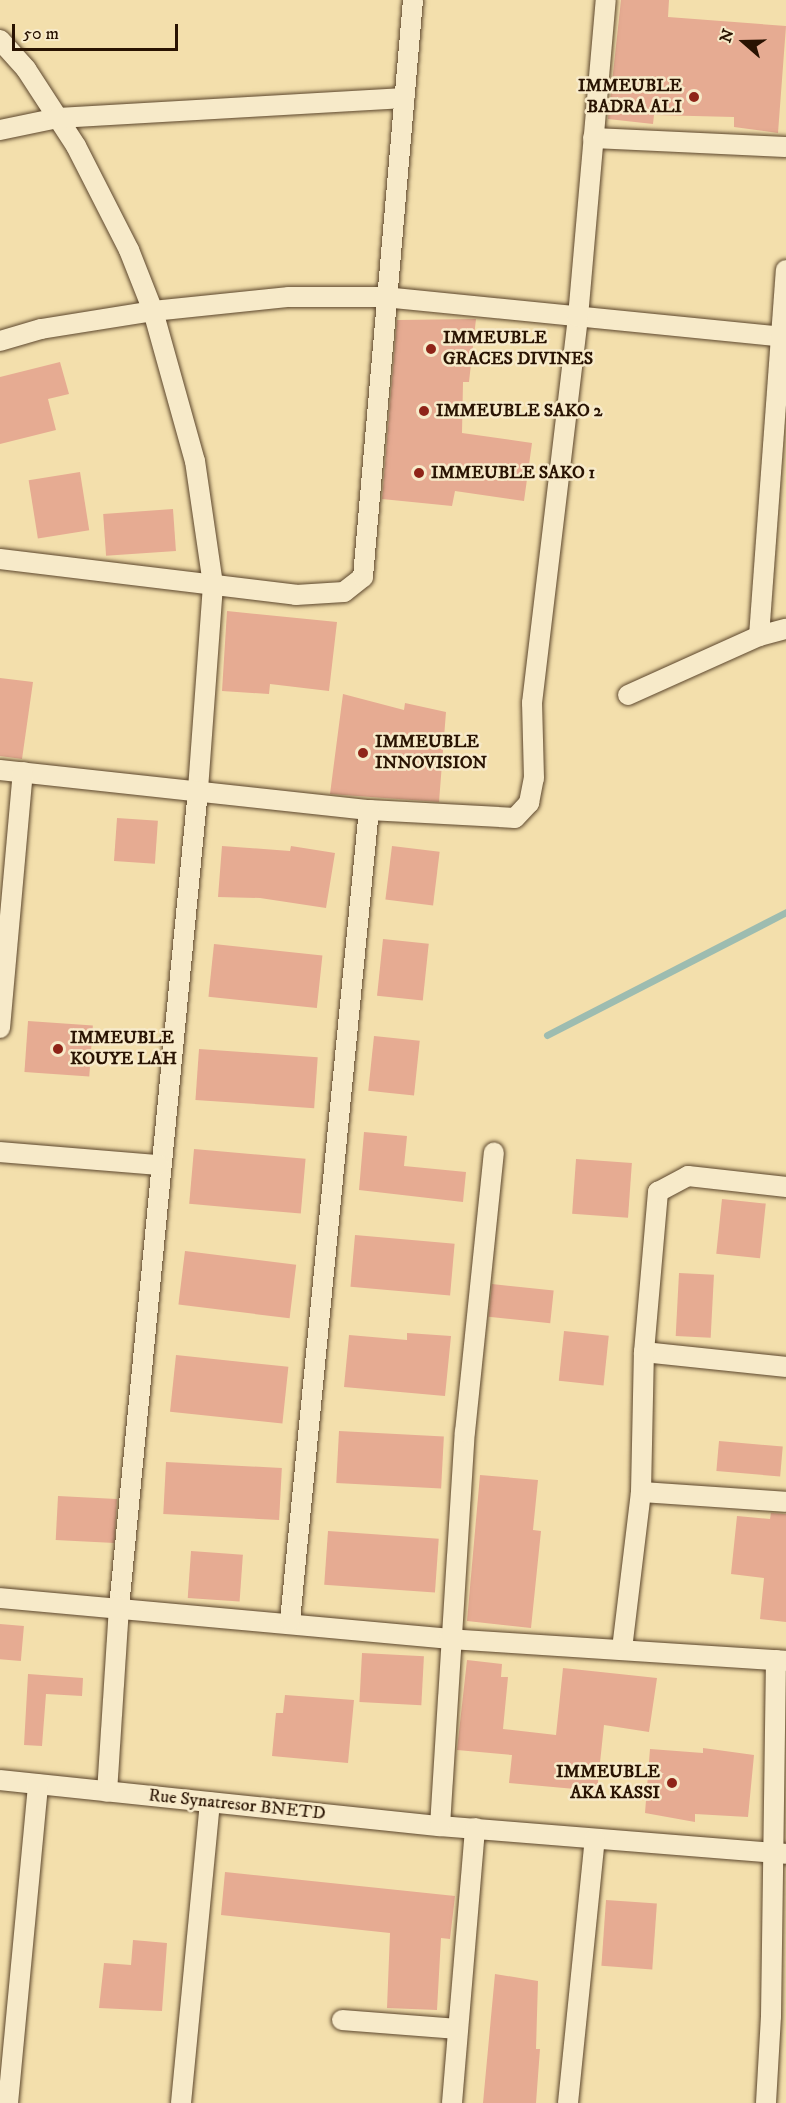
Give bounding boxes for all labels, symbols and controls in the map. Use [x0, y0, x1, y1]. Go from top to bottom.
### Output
scale bar [15, 12, 182, 50]
north arrow [714, 12, 774, 72]
text: 50 m [23, 23, 59, 45]
text: N [715, 26, 739, 45]
place label: IMMEUBLE BADRA ALI [578, 76, 682, 118]
marker: IMMEUBLE BADRA ALI [687, 90, 701, 104]
place label: IMMEUBLE GRACES DIVINES [443, 328, 593, 370]
marker: IMMEUBLE GRACES DIVINES [424, 342, 438, 356]
place label: IMMEUBLE SAKO 2 [436, 400, 602, 422]
marker: IMMEUBLE SAKO 2 [417, 404, 431, 418]
place label: IMMEUBLE SAKO 1 [431, 462, 595, 484]
marker: IMMEUBLE SAKO 1 [412, 466, 426, 480]
place label: IMMEUBLE INNOVISION [375, 732, 487, 774]
marker: IMMEUBLE INNOVISION [356, 746, 370, 760]
place label: IMMEUBLE KOUYE LAH [70, 1028, 177, 1070]
marker: IMMEUBLE KOUYE LAH [51, 1042, 65, 1056]
place label: IMMEUBLE AKA KASSI [556, 1762, 660, 1804]
marker: IMMEUBLE AKA KASSI [665, 1776, 679, 1790]
street label: Rue Synatresor BNETD [147, 1785, 327, 1825]

